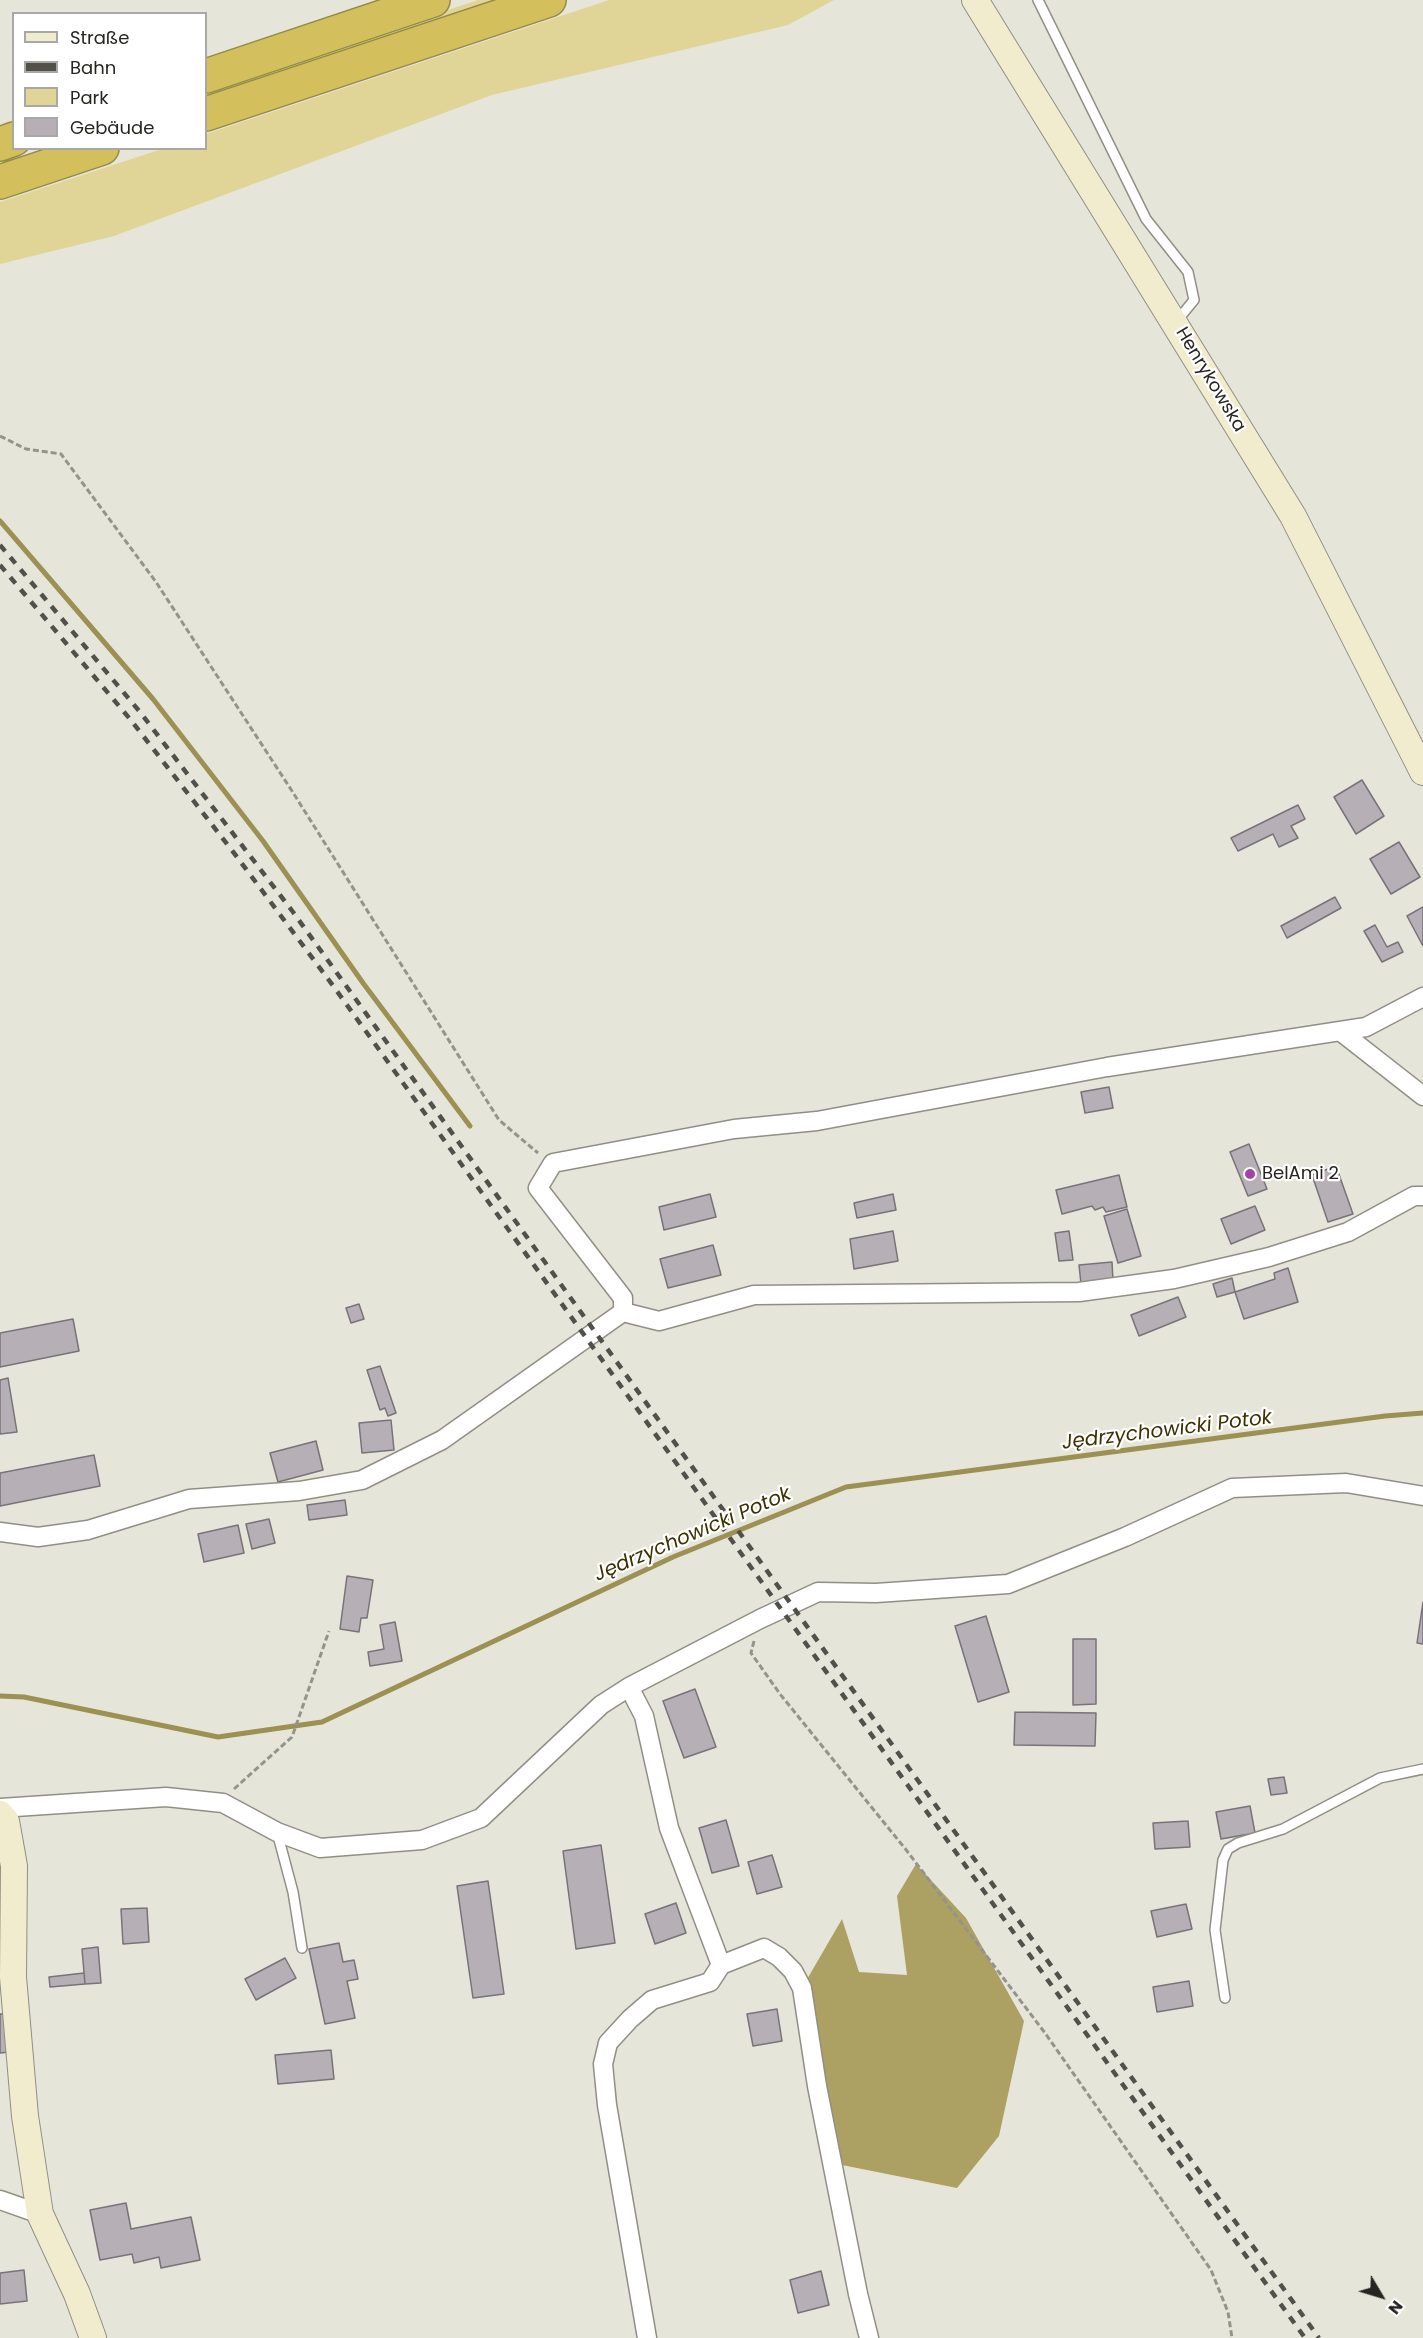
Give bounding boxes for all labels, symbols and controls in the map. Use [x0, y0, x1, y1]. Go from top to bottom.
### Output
legend [12, 12, 207, 150]
text: Straße [70, 25, 129, 50]
text: Bahn [70, 55, 116, 80]
text: Park [70, 85, 109, 110]
text: Gebäude [70, 115, 154, 140]
street label: Henrykowska [1170, 324, 1250, 436]
place label: BelAmi 2 [1262, 1163, 1339, 1185]
marker: BelAmi 2 [1243, 1167, 1257, 1181]
water label: Jędrzychowicki Potok [1061, 1406, 1273, 1456]
water label: Jędrzychowicki Potok [591, 1483, 795, 1587]
north arrow [1351, 2266, 1411, 2326]
text: N [1383, 2296, 1408, 2319]

